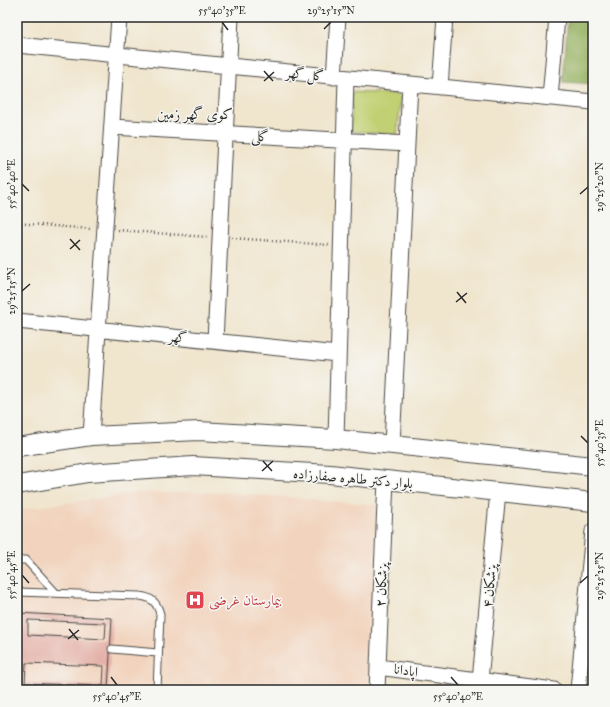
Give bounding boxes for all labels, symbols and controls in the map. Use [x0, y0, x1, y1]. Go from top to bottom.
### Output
text: 55°40'35"E [198, 5, 246, 17]
text: 29°25'15"N [307, 5, 355, 17]
street label: گل گهر [283, 64, 325, 87]
district label: کوی گهر زمین [157, 105, 233, 124]
street label: گلی [251, 128, 269, 146]
text: 55°40'40"E [6, 159, 18, 209]
text: 29°25'20"N [594, 162, 606, 212]
text: 29°25'15"N [6, 267, 18, 315]
street label: گهر [166, 328, 188, 347]
text: 55°40'35"E [594, 419, 606, 467]
street label: بلوار دکتر طاهره صفارزاده [292, 465, 414, 492]
text: 55°40'45"E [6, 551, 18, 599]
text: 29°25'25"N [594, 551, 606, 600]
street label: پزشکان ۲ [372, 561, 391, 607]
street label: پزشکان ۴ [479, 562, 500, 609]
hospital icon: بیمارستان غرضی [184, 589, 206, 611]
place label: بیمارستان غرضی [209, 592, 282, 610]
street label: اپادانا [393, 660, 419, 683]
text: 55°40'45"E [93, 691, 141, 703]
text: 55°40'40"E [433, 691, 483, 703]

